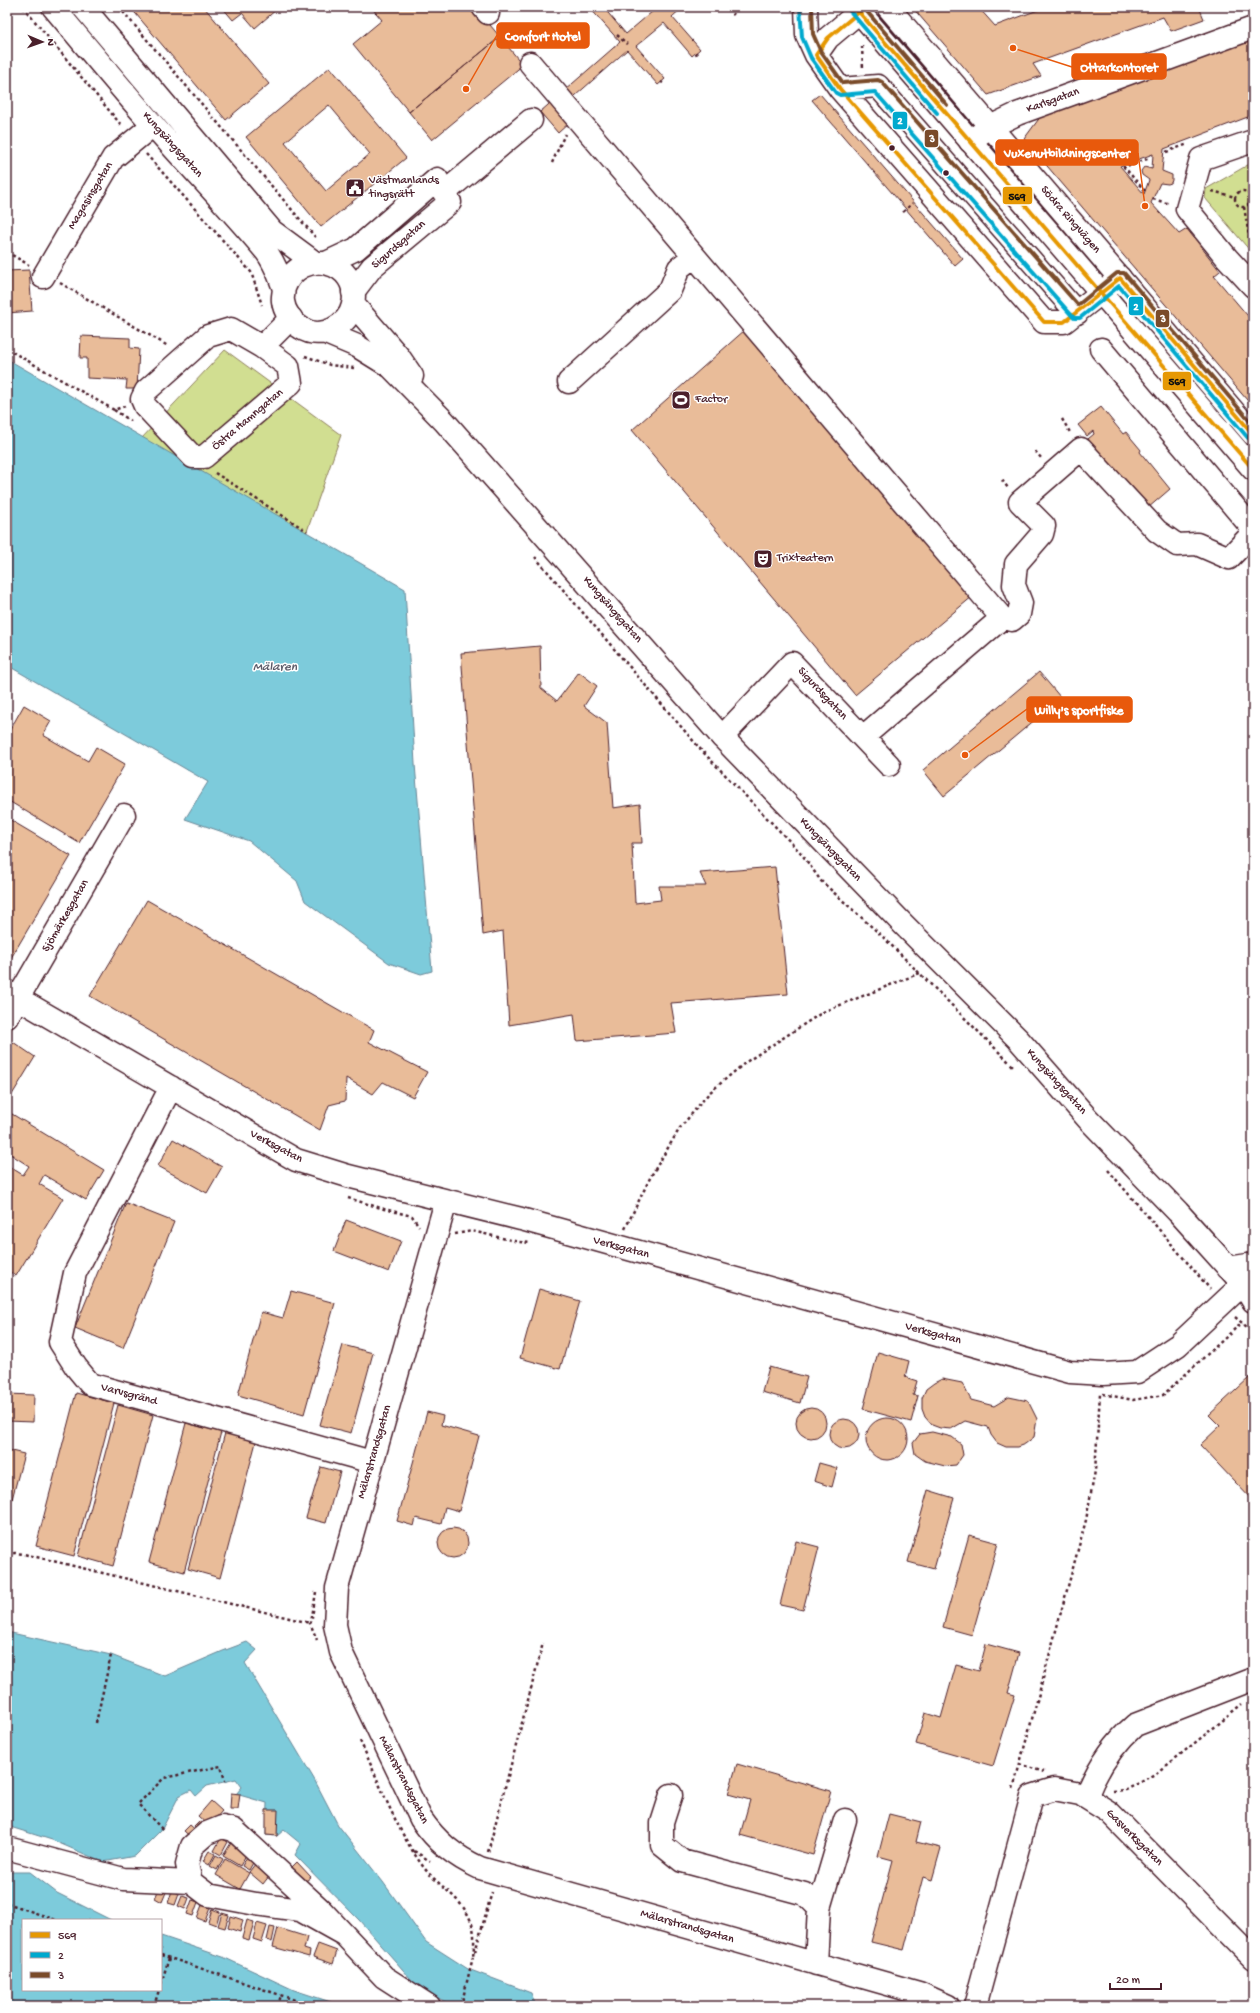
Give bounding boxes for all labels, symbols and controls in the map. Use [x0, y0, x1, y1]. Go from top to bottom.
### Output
north arrow [22, 22, 62, 62]
callout: Comfort Hotel [497, 23, 589, 48]
text: Comfort Hotel [504, 29, 581, 45]
text: N [44, 38, 56, 46]
callout: Ottarkontoret [1072, 54, 1166, 79]
text: Ottarkontoret [1080, 61, 1160, 76]
street label: Karlsgatan [1025, 85, 1082, 117]
street label: Kungsängsgatan [139, 109, 205, 181]
line badge: 2 [892, 111, 908, 130]
text: 2 [897, 116, 903, 128]
line badge: 3 [924, 129, 939, 148]
text: 3 [928, 134, 935, 146]
callout: Vuxenutbildningscenter [996, 140, 1138, 165]
unlabelled marker [887, 143, 897, 153]
text: Vuxenutbildningscenter [1003, 147, 1131, 162]
street label: Magasinsgatan [65, 159, 117, 232]
unlabelled marker [941, 168, 951, 178]
place label: Västmanlands tingsrätt [368, 174, 440, 202]
public building icon: Västmanlands tingsrätt [344, 177, 366, 199]
street label: Södra Ringvägen [1037, 183, 1103, 257]
line badge: 569 [1002, 186, 1033, 205]
text: 569 [1009, 192, 1026, 204]
street label: Sigurdsgatan [369, 218, 429, 272]
line badge: 2 [1128, 296, 1144, 316]
text: 2 [1133, 302, 1139, 314]
line badge: 3 [1155, 309, 1170, 328]
text: 3 [1159, 314, 1166, 326]
line badge: 569 [1162, 371, 1192, 391]
text: 569 [1169, 377, 1186, 389]
street label: Östra Hamngatan [209, 386, 287, 454]
sports icon: Factor [670, 389, 692, 411]
place label: Factor [694, 393, 729, 407]
theatre icon: Trixteatern [752, 548, 774, 570]
place label: Trixteatern [776, 552, 834, 566]
street label: Kungsängsgatan [579, 574, 645, 646]
water label: Mälaren [253, 660, 298, 675]
street label: Sigurdsgatan [794, 665, 850, 724]
callout: Willy's sportfiske [1027, 697, 1132, 722]
text: Willy's sportfiske [1033, 703, 1125, 720]
street label: Kungsängsgatan [796, 815, 864, 885]
street label: Sjömärkesgatan [40, 877, 93, 955]
street label: Kungsängsgatan [1023, 1046, 1089, 1118]
street label: Verksgatan [246, 1127, 305, 1167]
street label: Verksgatan [590, 1234, 651, 1262]
street label: Verksgatan [902, 1320, 963, 1348]
street label: Varvsgränd [98, 1381, 160, 1409]
street label: Mälarstrandsgatan [355, 1403, 395, 1500]
street label: Mälarstrandsgatan [375, 1734, 431, 1827]
street label: Gasverksgatan [1103, 1807, 1166, 1870]
street label: Mälarstrandsgatan [639, 1907, 736, 1947]
legend [22, 1919, 162, 1991]
text: 569 [58, 1930, 76, 1944]
text: 2 [58, 1950, 64, 1964]
scale bar [1110, 1965, 1161, 1991]
text: 3 [57, 1970, 64, 1984]
text: 20 m [1116, 1974, 1141, 1988]

